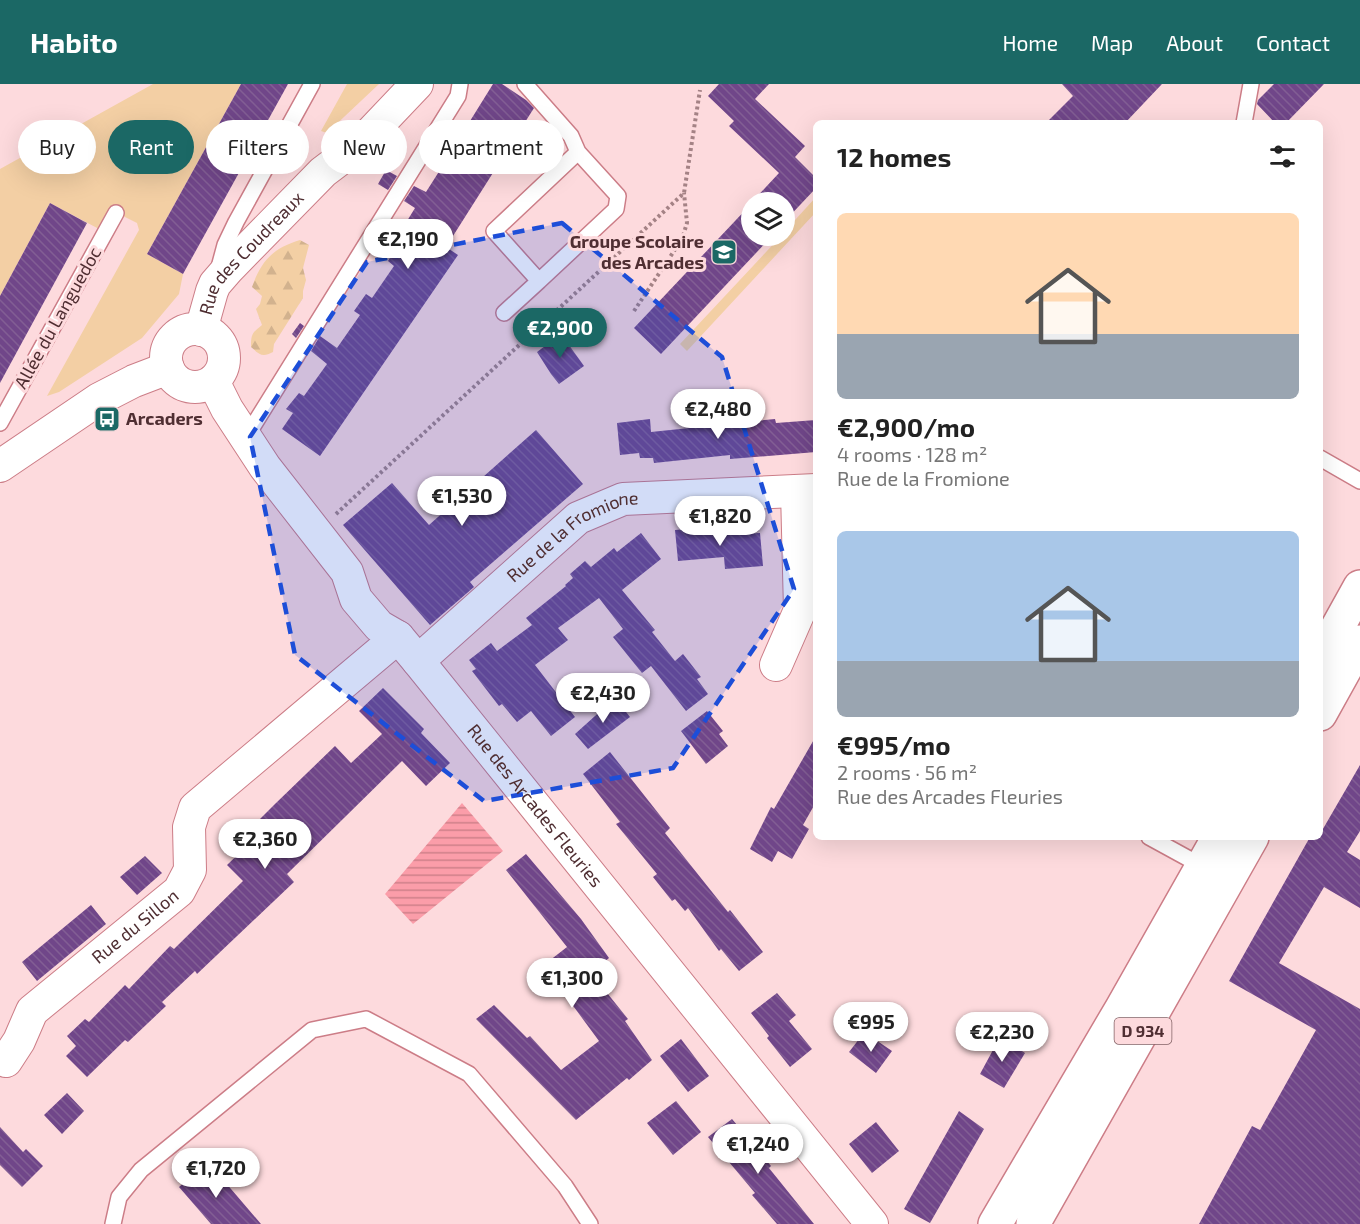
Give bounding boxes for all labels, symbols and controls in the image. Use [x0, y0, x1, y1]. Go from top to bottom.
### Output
text: Habito [30, 25, 118, 59]
text: Home [1002, 30, 1058, 55]
text: Map [1091, 30, 1133, 55]
text: About [1166, 30, 1223, 55]
text: Contact [1256, 30, 1330, 55]
chip: Buy [18, 120, 96, 174]
chip: Rent [108, 120, 194, 174]
chip: Filters [206, 120, 309, 174]
chip: New [321, 120, 407, 174]
chip: Apartment [419, 120, 564, 174]
icon: filters [1266, 140, 1299, 173]
text: 12 homes [837, 141, 951, 172]
street label: Rue des Coudreaux [194, 186, 308, 317]
map controls [741, 192, 795, 246]
button: layers [741, 192, 795, 246]
pin: €2,190 [359, 219, 457, 270]
text: €2,190 [377, 226, 439, 250]
place label: Groupe Scolaire des Arcades [570, 230, 704, 273]
school or university icon: Groupe Scolaire des Arcades [709, 237, 739, 267]
street label: Allée du Languedoc [9, 243, 105, 392]
icon: home [1014, 252, 1122, 360]
pin: €2,900 [511, 308, 609, 359]
text: €2,900 [527, 315, 593, 339]
pin: €2,480 [669, 389, 767, 440]
text: €2,480 [684, 396, 752, 420]
bus stop icon: Arcaders [92, 404, 122, 434]
place label: Arcaders [126, 407, 203, 429]
text: €2,900/mo [837, 411, 975, 442]
text: 4 rooms · 128 m² [837, 442, 987, 466]
text: Rue de la Fromione [837, 466, 1010, 490]
pin: €1,530 [413, 476, 511, 527]
text: €1,530 [431, 483, 493, 507]
street label: Rue de la Fromione [502, 486, 639, 586]
pin: €1,820 [671, 496, 769, 547]
text: €1,820 [688, 503, 752, 527]
icon: home [1014, 570, 1122, 678]
pin: €2,430 [554, 673, 652, 724]
text: €2,430 [570, 680, 636, 704]
street label: Rue des Arcades Fleuries [463, 719, 608, 891]
text: €995/mo [837, 729, 951, 760]
text: 2 rooms · 56 m² [837, 760, 977, 784]
text: Rue des Arcades Fleuries [837, 784, 1063, 808]
pin: €2,360 [216, 819, 314, 870]
text: €2,360 [232, 826, 298, 850]
street label: Rue du Sillon [87, 884, 183, 968]
pin: €1,300 [523, 958, 621, 1009]
text: €1,300 [541, 965, 603, 989]
pin: €995 [835, 1002, 907, 1053]
text: €995 [847, 1009, 895, 1033]
pin: €2,230 [953, 1012, 1051, 1063]
road number: D 934 [1114, 1018, 1172, 1044]
text: €2,230 [970, 1019, 1034, 1043]
pin: €1,240 [709, 1124, 807, 1175]
text: €1,240 [726, 1131, 790, 1155]
pin: €1,720 [167, 1148, 265, 1199]
text: €1,720 [186, 1155, 246, 1179]

